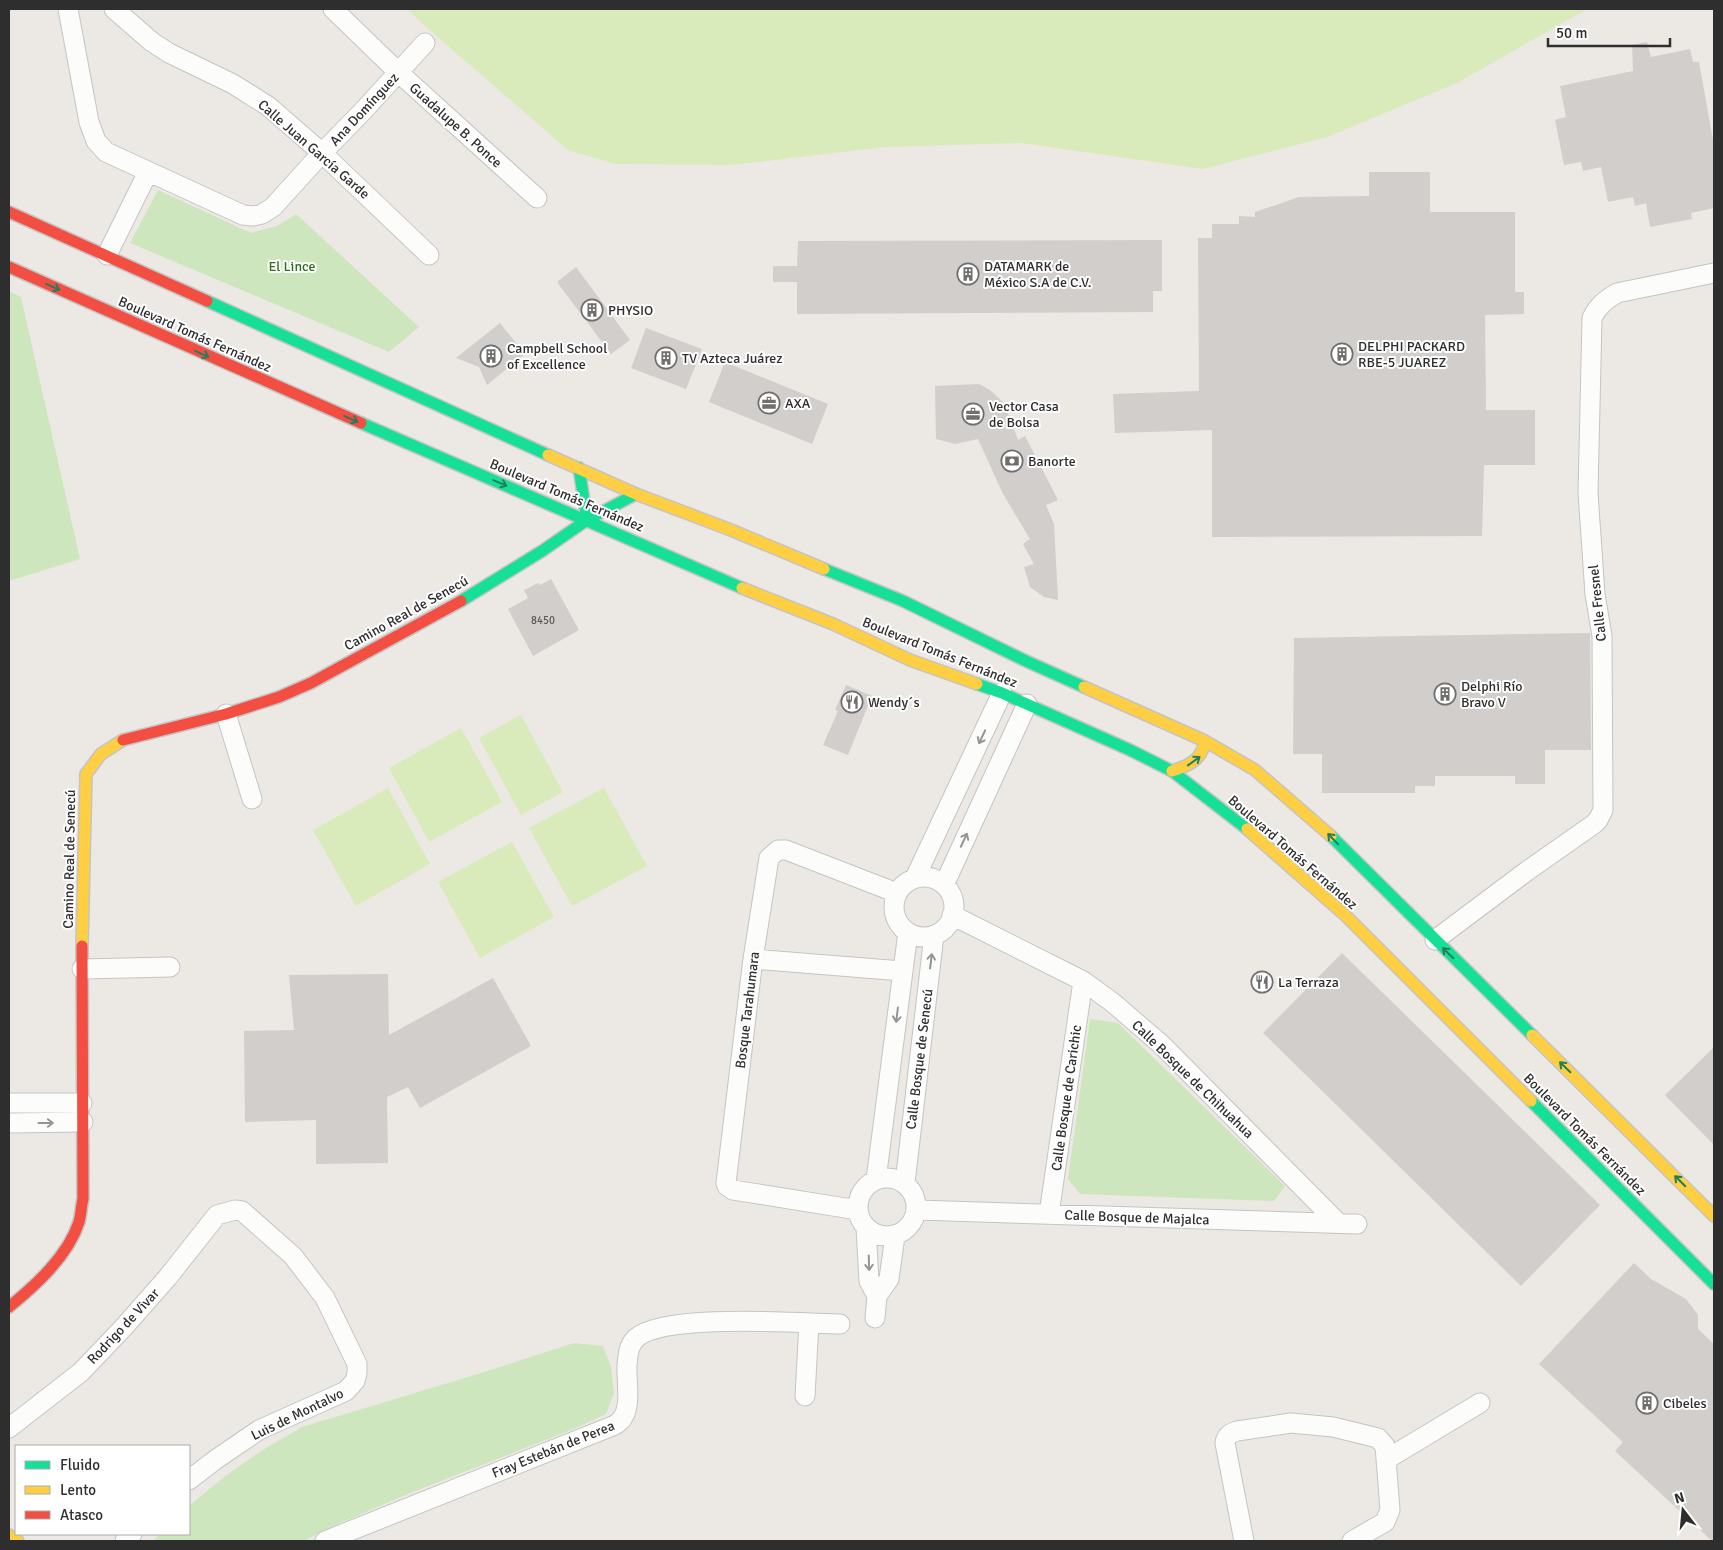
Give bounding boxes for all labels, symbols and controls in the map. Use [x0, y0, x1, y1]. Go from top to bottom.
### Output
scale bar [1548, 15, 1670, 47]
text: 50 m [1556, 24, 1587, 42]
street label: Ana Domínguez [326, 69, 402, 149]
street label: Guadalupe B. Ponce [406, 79, 505, 171]
street label: Calle Juan García Garde [254, 96, 373, 203]
park label: El Lince [268, 258, 316, 275]
place label: DATAMARK de México S.A de C.V. [984, 258, 1091, 291]
building icon: DATAMARK de México S.A de C.V. [956, 262, 980, 286]
one-way arrow [45, 283, 60, 293]
street label: Boulevard Tomás Fernández [116, 293, 274, 376]
building icon: PHYSIO [580, 298, 604, 322]
place label: PHYSIO [608, 302, 653, 319]
place label: DELPHI PACKARD RBE-5 JUAREZ [1358, 338, 1465, 371]
place label: Campbell School of Excellence [507, 340, 607, 373]
building icon: DELPHI PACKARD RBE-5 JUAREZ [1330, 342, 1354, 366]
building icon: Campbell School of Excellence [479, 344, 503, 368]
building icon: TV Azteca Juárez [654, 346, 678, 370]
one-way arrow [194, 349, 209, 359]
place label: TV Azteca Juárez [682, 350, 783, 367]
office icon: AXA [757, 391, 781, 415]
place label: AXA [785, 395, 811, 412]
place label: Vector Casa de Bolsa [989, 398, 1059, 431]
office icon: Vector Casa de Bolsa [961, 402, 985, 426]
one-way arrow [343, 414, 358, 424]
bank icon: Banorte [1000, 449, 1024, 473]
place label: Banorte [1028, 453, 1076, 470]
street label: Boulevard Tomás Fernández [487, 455, 646, 536]
one-way arrow [492, 478, 507, 488]
street label: Calle Fresnel [1585, 564, 1610, 642]
street label: Camino Real de Senecú [341, 572, 471, 655]
house number: 8450 [531, 614, 555, 627]
street label: Boulevard Tomás Fernández [860, 614, 1020, 691]
place label: Delphi Río Bravo V [1461, 678, 1523, 711]
building icon: Delphi Río Bravo V [1433, 682, 1457, 706]
restaurant icon: Wendy´s [840, 690, 864, 714]
place label: Wendy´s [868, 694, 920, 711]
one-way arrow [976, 729, 986, 744]
one-way arrow [1187, 756, 1201, 766]
street label: Camino Real de Senecú [60, 789, 79, 929]
street label: Boulevard Tomás Fernández [1225, 792, 1361, 913]
one-way arrow [1327, 832, 1339, 845]
one-way arrow [960, 833, 969, 848]
one-way arrow [1442, 947, 1454, 959]
street label: Bosque Tarahumara [732, 951, 763, 1070]
one-way arrow [926, 953, 936, 969]
restaurant icon: La Terraza [1250, 970, 1274, 994]
place label: La Terraza [1278, 974, 1339, 991]
street label: Calle Bosque de Senecú [902, 988, 937, 1130]
one-way arrow [892, 1007, 902, 1023]
street label: Calle Bosque de Chihuahua [1128, 1017, 1257, 1142]
street label: Calle Bosque de Carichic [1048, 1024, 1085, 1172]
one-way arrow [1558, 1061, 1571, 1073]
street label: Boulevard Tomás Fernández [1520, 1070, 1649, 1199]
one-way arrow [37, 1118, 53, 1128]
one-way arrow [1674, 1175, 1686, 1188]
street label: Calle Bosque de Majalca [1064, 1206, 1210, 1229]
one-way arrow [864, 1255, 873, 1271]
street label: Rodrigo de Vivar [84, 1284, 163, 1368]
street label: Luis de Montalvo [248, 1385, 346, 1444]
building icon: Cibeles [1635, 1391, 1659, 1415]
place label: Cibeles [1663, 1395, 1707, 1412]
street label: Fray Estebán de Perea [489, 1417, 617, 1482]
legend [15, 1445, 190, 1535]
text: Fluido [60, 1456, 100, 1474]
text: Lento [60, 1481, 96, 1499]
north arrow [1658, 1485, 1708, 1535]
text: N [1673, 1488, 1687, 1507]
text: Atasco [60, 1506, 103, 1524]

